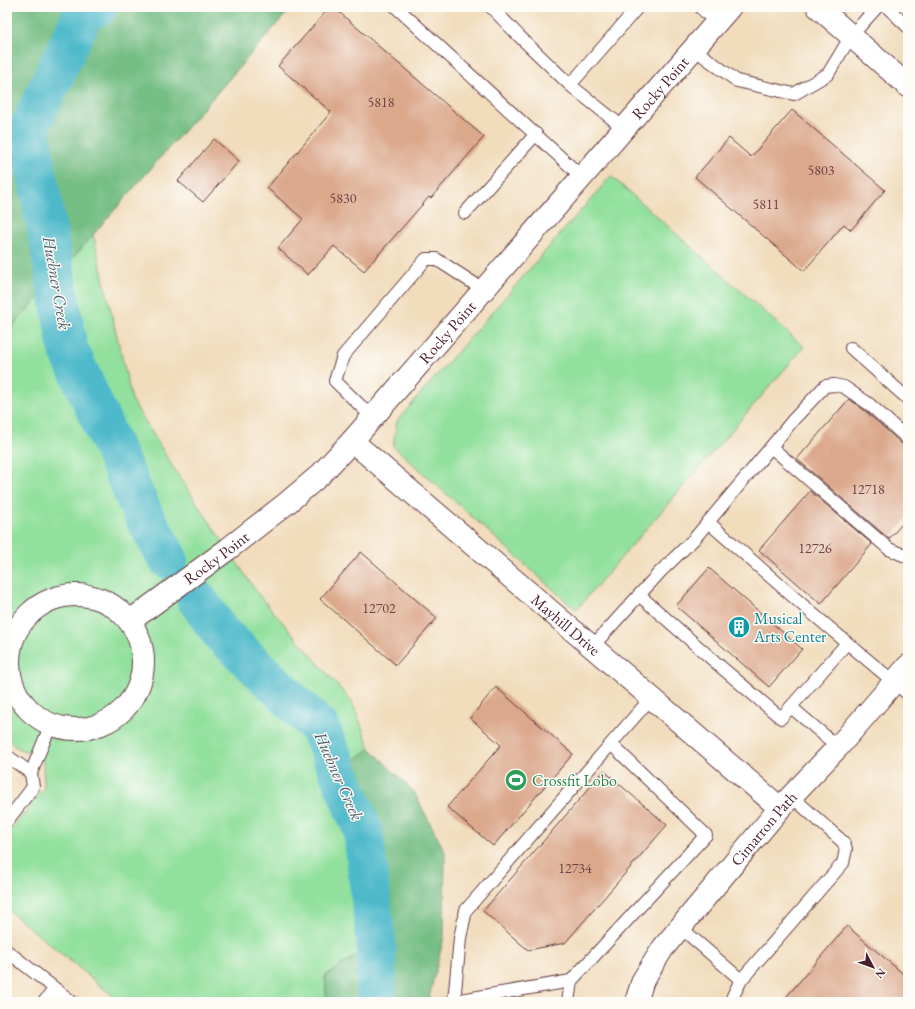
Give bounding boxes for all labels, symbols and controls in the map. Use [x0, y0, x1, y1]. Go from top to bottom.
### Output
street label: Rocky Point [627, 52, 693, 124]
house number: 5818 [368, 93, 395, 111]
house number: 5803 [808, 161, 835, 179]
house number: 5830 [330, 189, 357, 207]
house number: 5811 [753, 195, 779, 213]
water label: Huebner Creek [38, 233, 76, 332]
street label: Rocky Point [414, 296, 481, 368]
house number: 12718 [851, 480, 885, 498]
street label: Rocky Point [179, 526, 254, 589]
house number: 12726 [798, 539, 832, 557]
street label: Mayhill Drive [527, 589, 605, 660]
house number: 12702 [362, 599, 396, 617]
place label: Musical Arts Center [753, 608, 827, 647]
building icon: Musical Arts Center [726, 614, 752, 640]
water label: Huebner Creek [309, 727, 368, 824]
sports icon: Crossfit Lobo [503, 767, 529, 793]
place label: Crossfit Lobo [532, 770, 617, 791]
street label: Cimarron Path [726, 787, 802, 871]
house number: 12734 [558, 859, 592, 877]
north arrow [853, 947, 893, 987]
text: N [872, 966, 889, 982]

